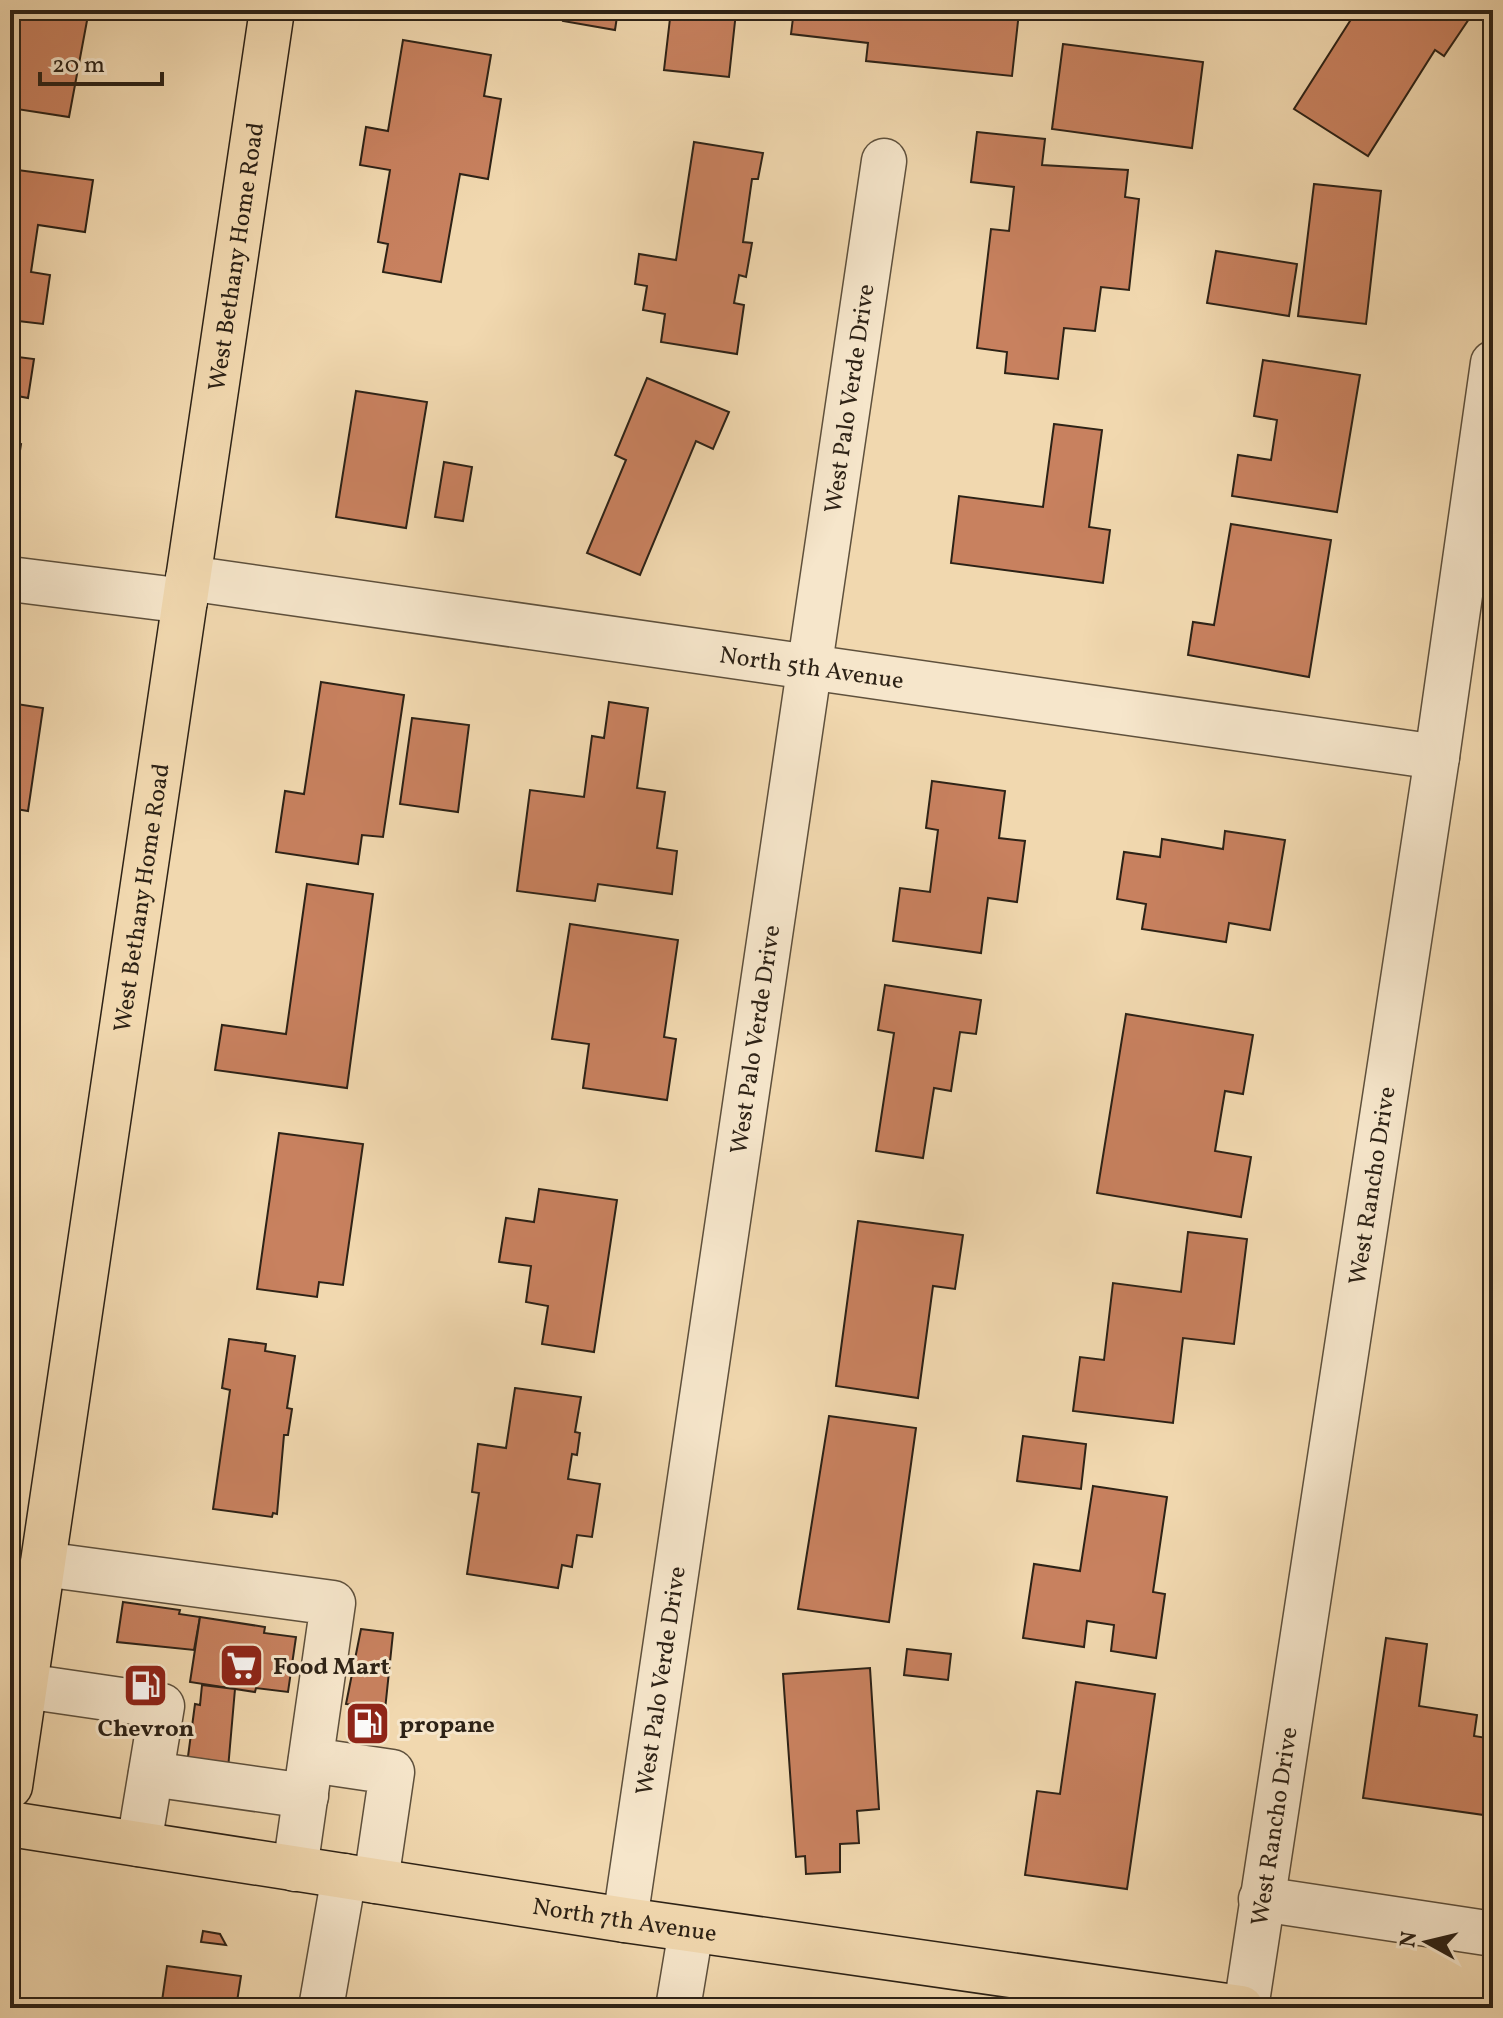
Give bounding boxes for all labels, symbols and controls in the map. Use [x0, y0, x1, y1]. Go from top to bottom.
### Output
scale bar [40, 36, 162, 86]
text: 20 m [52, 49, 105, 83]
street label: West Bethany Home Road [201, 120, 274, 393]
street label: West Palo Verde Drive [817, 282, 885, 515]
street label: North 5th Avenue [717, 639, 906, 699]
street label: West Bethany Home Road [106, 761, 180, 1034]
street label: West Palo Verde Drive [723, 923, 790, 1157]
street label: West Rancho Drive [1342, 1084, 1405, 1287]
street label: West Palo Verde Drive [629, 1564, 696, 1798]
supermarket icon: Food Mart [218, 1642, 266, 1690]
place label: Food Mart [273, 1651, 390, 1685]
fuel station icon: Chevron [122, 1662, 170, 1710]
fuel station icon: propane [344, 1700, 392, 1748]
place label: propane [399, 1709, 495, 1743]
place label: Chevron [98, 1713, 195, 1747]
street label: West Rancho Drive [1244, 1725, 1308, 1928]
street label: North 7th Avenue [530, 1891, 719, 1952]
north arrow [1387, 1902, 1467, 1982]
text: N [1393, 1929, 1426, 1950]

